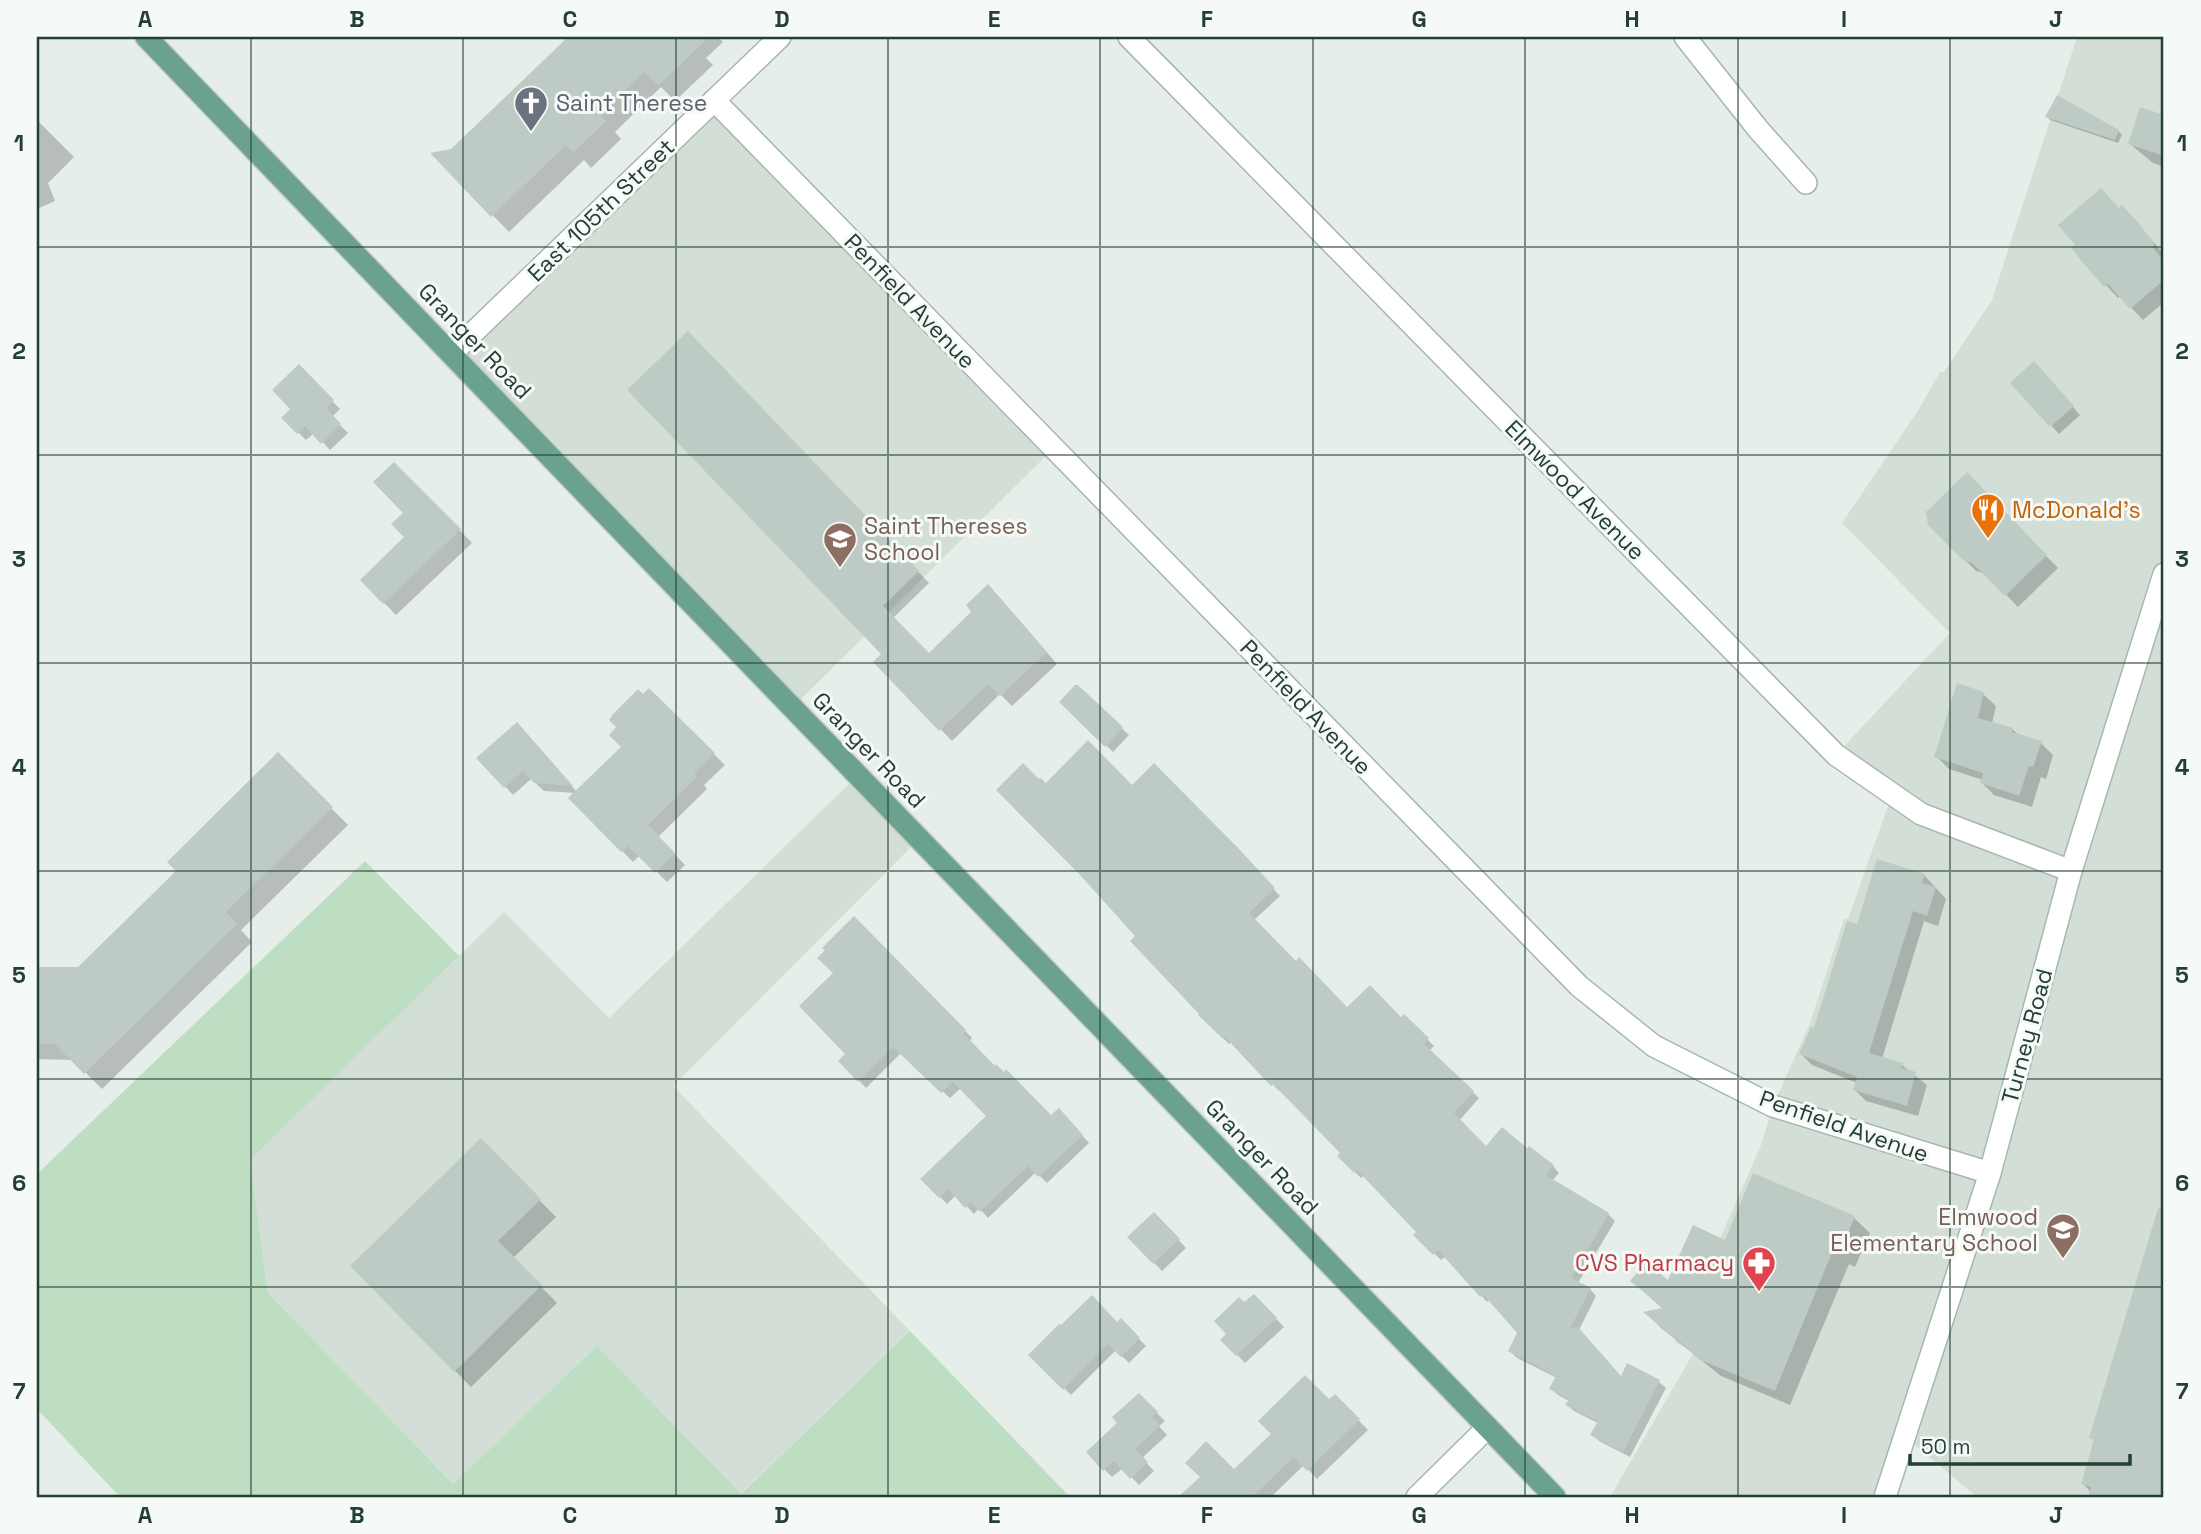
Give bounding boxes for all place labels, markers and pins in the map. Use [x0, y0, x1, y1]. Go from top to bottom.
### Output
church icon: Saint Therese [512, 84, 550, 133]
place label: Saint Therese [556, 88, 707, 118]
restaurant icon: McDonald's [1969, 491, 2007, 540]
place label: McDonald's [2012, 495, 2141, 525]
place label: Saint Thereses School [864, 511, 1028, 567]
school or university icon: Saint Thereses School [821, 520, 859, 569]
place label: Elmwood Elementary School [1830, 1202, 2038, 1258]
school or university icon: Elmwood Elementary School [2044, 1211, 2082, 1260]
pharmacy icon: CVS Pharmacy [1740, 1244, 1778, 1293]
place label: CVS Pharmacy [1575, 1248, 1734, 1278]

